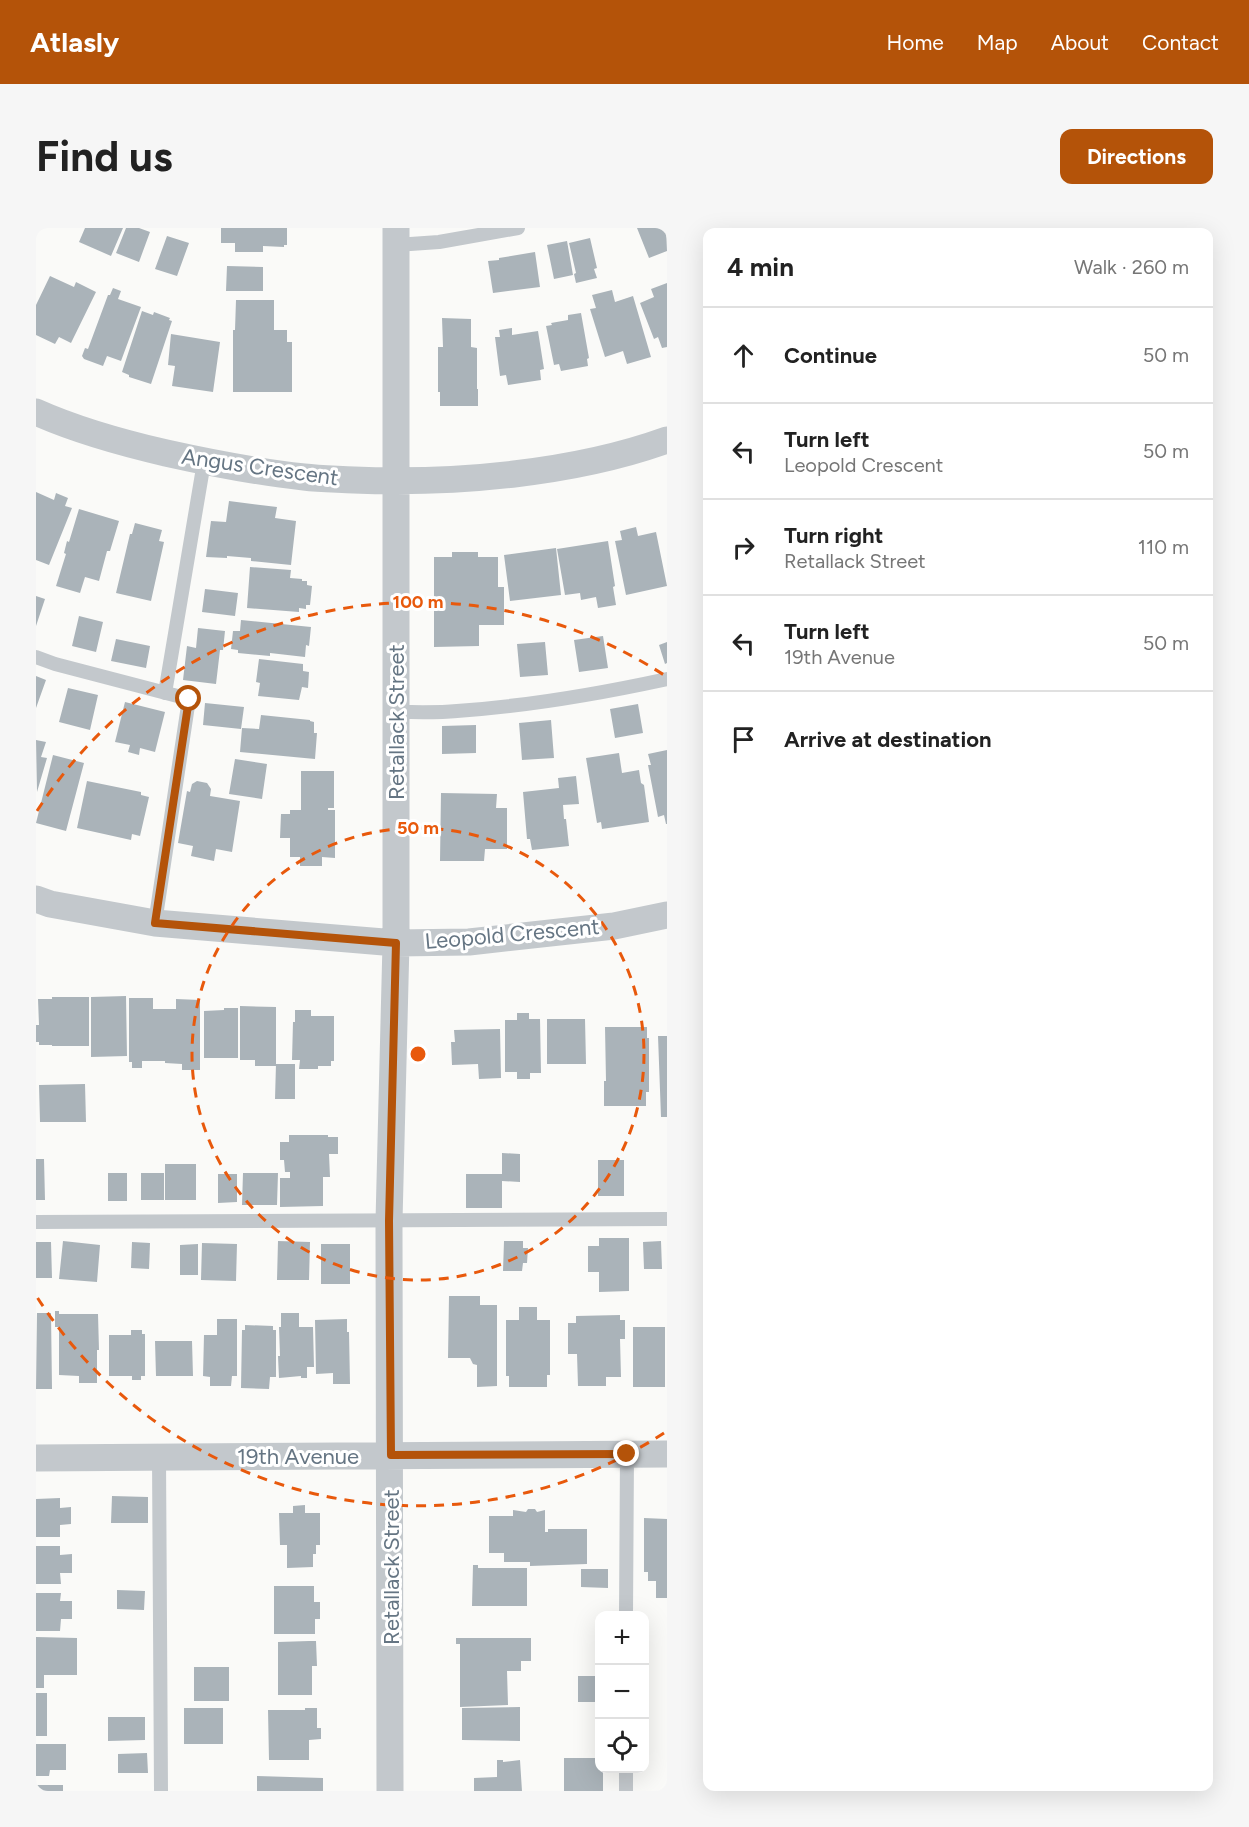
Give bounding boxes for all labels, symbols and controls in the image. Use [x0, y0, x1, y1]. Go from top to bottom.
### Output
text: Atlasly [30, 25, 119, 59]
text: Home [887, 30, 944, 55]
text: Map [977, 30, 1018, 55]
text: About [1051, 30, 1109, 55]
text: Contact [1142, 30, 1219, 55]
button: Directions [1060, 129, 1213, 184]
text: Find us [36, 131, 173, 182]
text: 4 min [727, 251, 794, 283]
text: Walk · 260 m [1074, 255, 1189, 279]
icon: ahead [727, 339, 760, 372]
text: Continue [784, 342, 877, 369]
text: 50 m [1143, 343, 1189, 367]
text: Turn left [784, 426, 870, 453]
icon: left [727, 435, 760, 468]
text: 50 m [1143, 439, 1189, 463]
street label: Angus Crescent [180, 443, 340, 491]
text: Leopold Crescent [784, 453, 943, 477]
text: Turn right [784, 522, 883, 549]
icon: right [727, 531, 760, 564]
text: 110 m [1138, 535, 1189, 559]
text: Retallack Street [784, 549, 926, 573]
text: 100 m [393, 591, 443, 613]
text: Turn left [784, 618, 870, 645]
icon: left [727, 627, 760, 660]
text: 50 m [1143, 631, 1189, 655]
street label: Retallack Street [383, 644, 410, 800]
text: 19th Avenue [784, 645, 895, 669]
route start [175, 685, 201, 711]
icon: arrive [727, 723, 760, 756]
text: Arrive at destination [784, 726, 992, 753]
text: 50 m [397, 817, 439, 839]
street label: Leopold Crescent [424, 913, 600, 955]
centre of rings [408, 1044, 428, 1064]
route end [613, 1440, 639, 1466]
street label: 19th Avenue [237, 1443, 359, 1470]
street label: Retallack Street [378, 1489, 405, 1645]
map controls [595, 1611, 649, 1773]
button: + [595, 1611, 649, 1665]
button: − [595, 1665, 649, 1719]
button: locate [595, 1719, 649, 1773]

